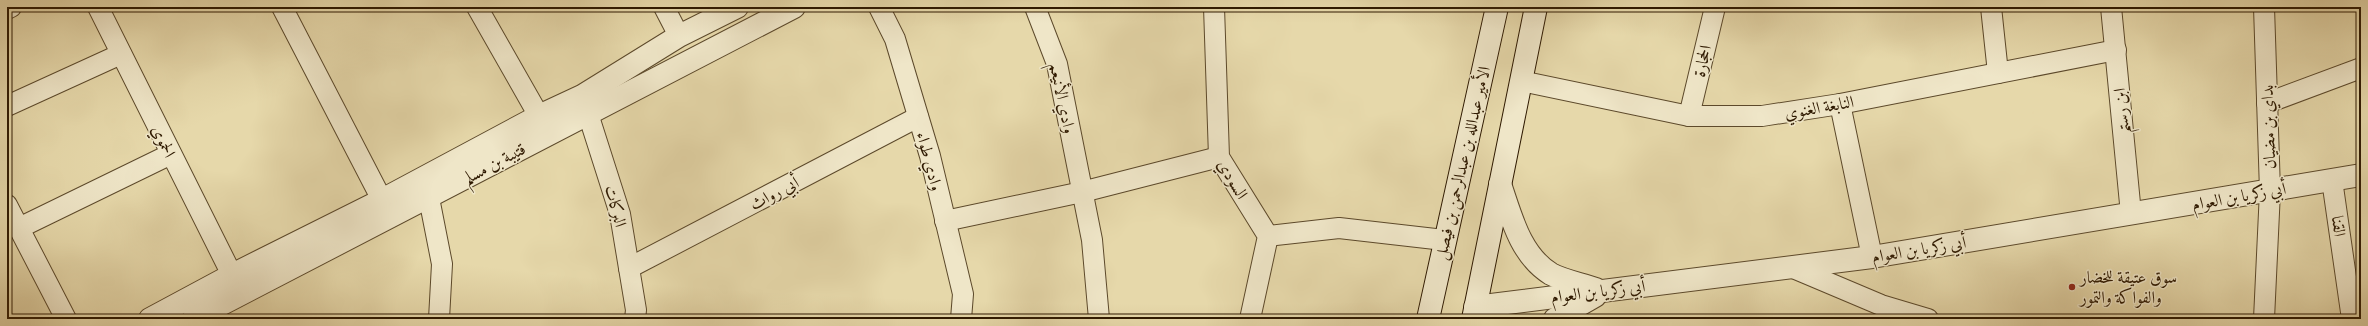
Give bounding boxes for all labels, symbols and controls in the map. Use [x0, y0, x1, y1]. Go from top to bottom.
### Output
street label: الحجارة [1689, 43, 1716, 79]
street label: وادي الأنيعم [1040, 61, 1081, 137]
street label: الأمير عبدالله بن عبدالرحمن بن فيصل [1429, 64, 1496, 262]
street label: بداي بن مضيان [2257, 84, 2283, 169]
street label: ابن رستم [2109, 86, 2140, 135]
street label: النابغة الغنوي [1783, 91, 1856, 127]
street label: الحموي [144, 122, 180, 162]
street label: وادي طواء [909, 129, 947, 194]
street label: قتيبة بن مسلم [459, 138, 533, 195]
street label: السودي [1210, 155, 1253, 205]
street label: أبي رواث [745, 170, 804, 219]
street label: أبي زكريا بن العوام [2190, 176, 2289, 219]
street label: البركات [600, 183, 631, 230]
street label: القنا [2327, 214, 2350, 238]
street label: أبي زكريا بن العوام [1870, 230, 1968, 271]
place label: سوق عتيقة للخضار والفواكة والتمور [2078, 267, 2177, 308]
street label: أبي زكريا بن العوام [1549, 273, 1647, 312]
marker: سوق عتيقة للخضار والفواكة والتمور [2067, 282, 2077, 292]

